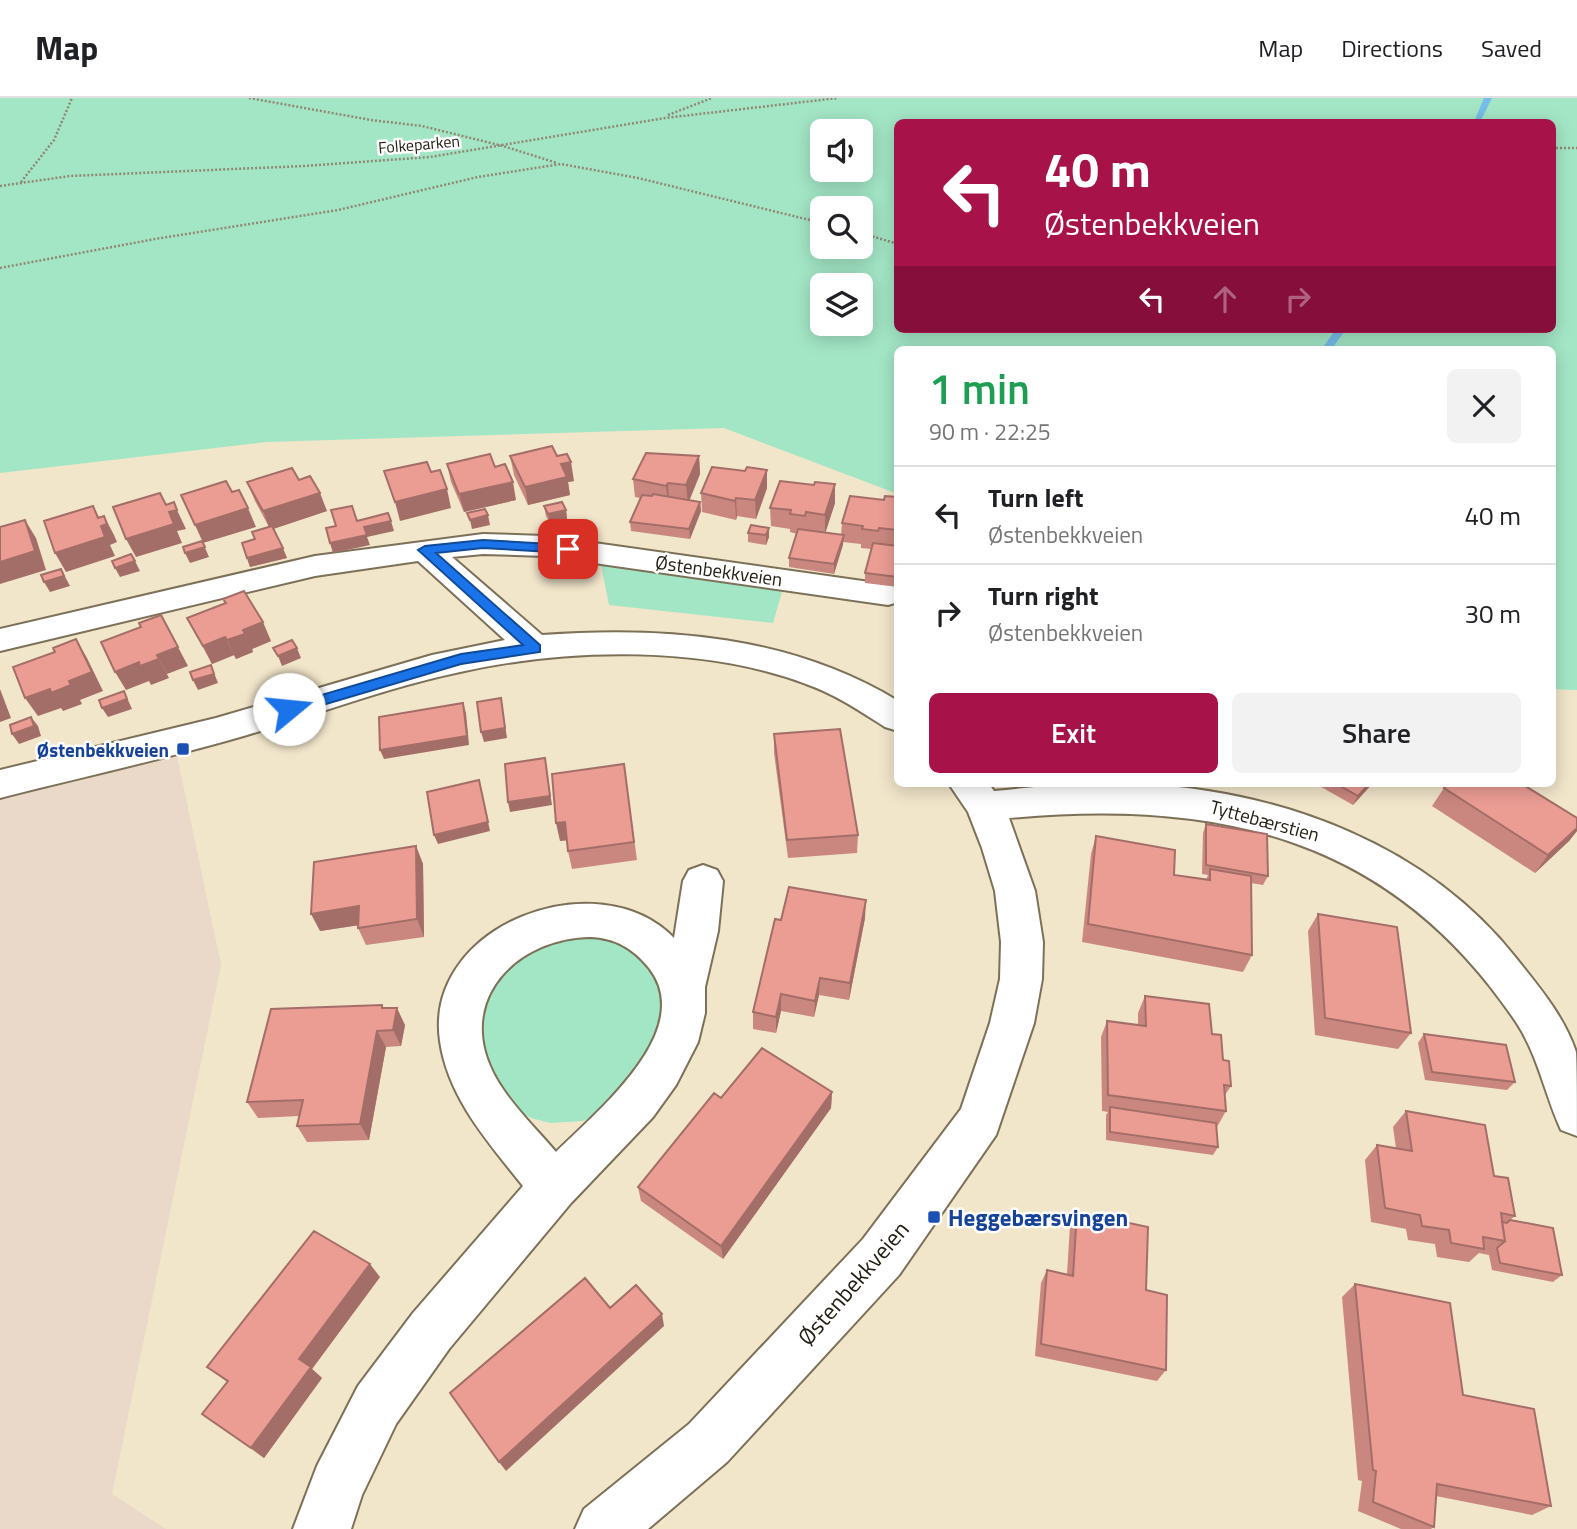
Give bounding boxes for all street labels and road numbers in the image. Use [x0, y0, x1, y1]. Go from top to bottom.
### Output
street label: Folkeparken [377, 128, 461, 160]
street label: Østenbekkveien [654, 547, 784, 593]
street label: Tyttebærstien [1207, 791, 1323, 849]
street label: Østenbekkveien [789, 1213, 917, 1353]

